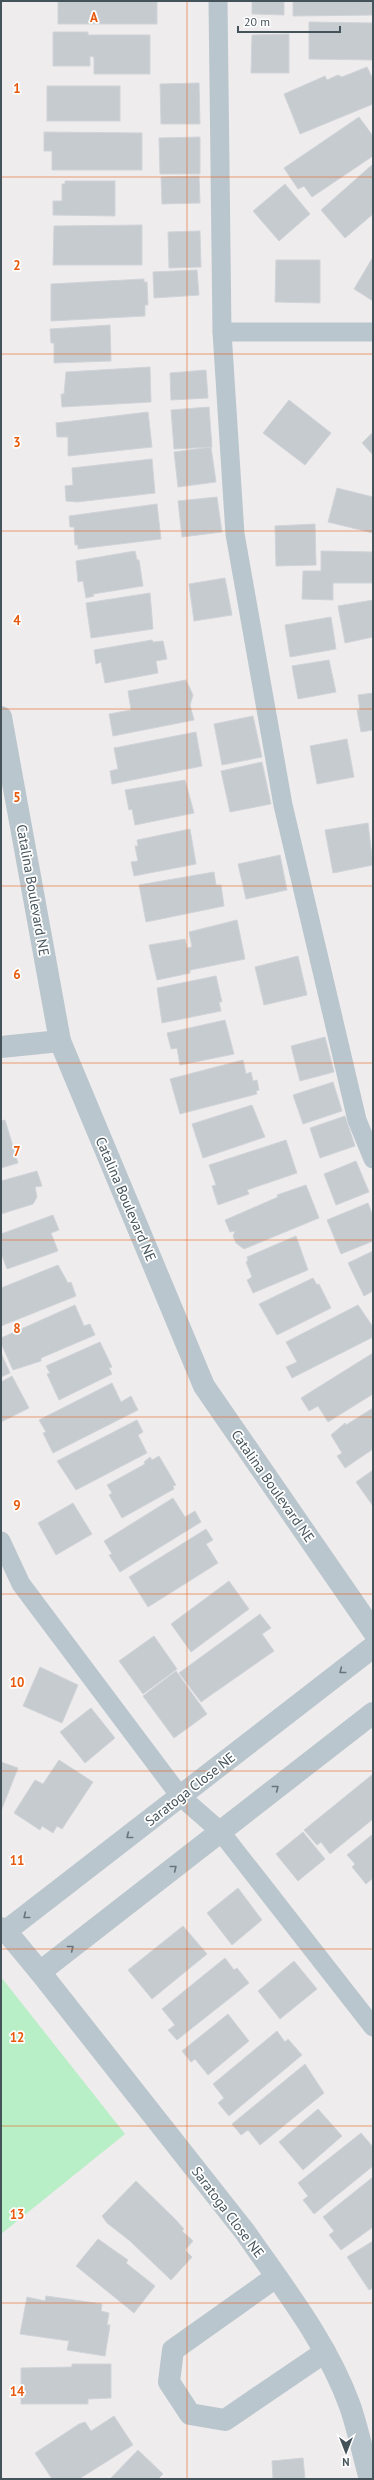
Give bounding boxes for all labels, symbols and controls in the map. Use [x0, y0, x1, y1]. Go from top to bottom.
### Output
scale bar [238, 8, 340, 34]
text: A [90, 9, 98, 26]
text: 20 m [244, 14, 270, 29]
text: 1 [13, 80, 21, 97]
text: 2 [13, 257, 21, 274]
text: 3 [13, 434, 21, 451]
text: 4 [13, 612, 21, 629]
text: 5 [13, 789, 21, 806]
street label: Catalina Boulevard NE [13, 823, 53, 957]
text: 6 [13, 966, 21, 983]
street label: Catalina Boulevard NE [92, 1134, 160, 1264]
text: 7 [13, 1143, 21, 1160]
text: 8 [13, 1320, 21, 1337]
street label: Catalina Boulevard NE [227, 1426, 319, 1546]
text: 9 [13, 1497, 21, 1514]
one-way arrow [340, 1666, 347, 1673]
text: 10 [10, 1674, 24, 1691]
street label: Saratoga Close NE [141, 1748, 239, 1830]
one-way arrow [272, 1786, 279, 1793]
one-way arrow [126, 1831, 133, 1838]
text: 11 [10, 1852, 24, 1869]
one-way arrow [169, 1865, 176, 1872]
one-way arrow [23, 1911, 30, 1919]
one-way arrow [67, 1945, 74, 1952]
text: 12 [10, 2029, 24, 2046]
street label: Saratoga Close NE [188, 2163, 268, 2261]
text: 13 [10, 2206, 24, 2223]
text: 14 [10, 2383, 25, 2400]
north arrow [326, 2432, 366, 2472]
text: N [342, 2455, 350, 2469]

